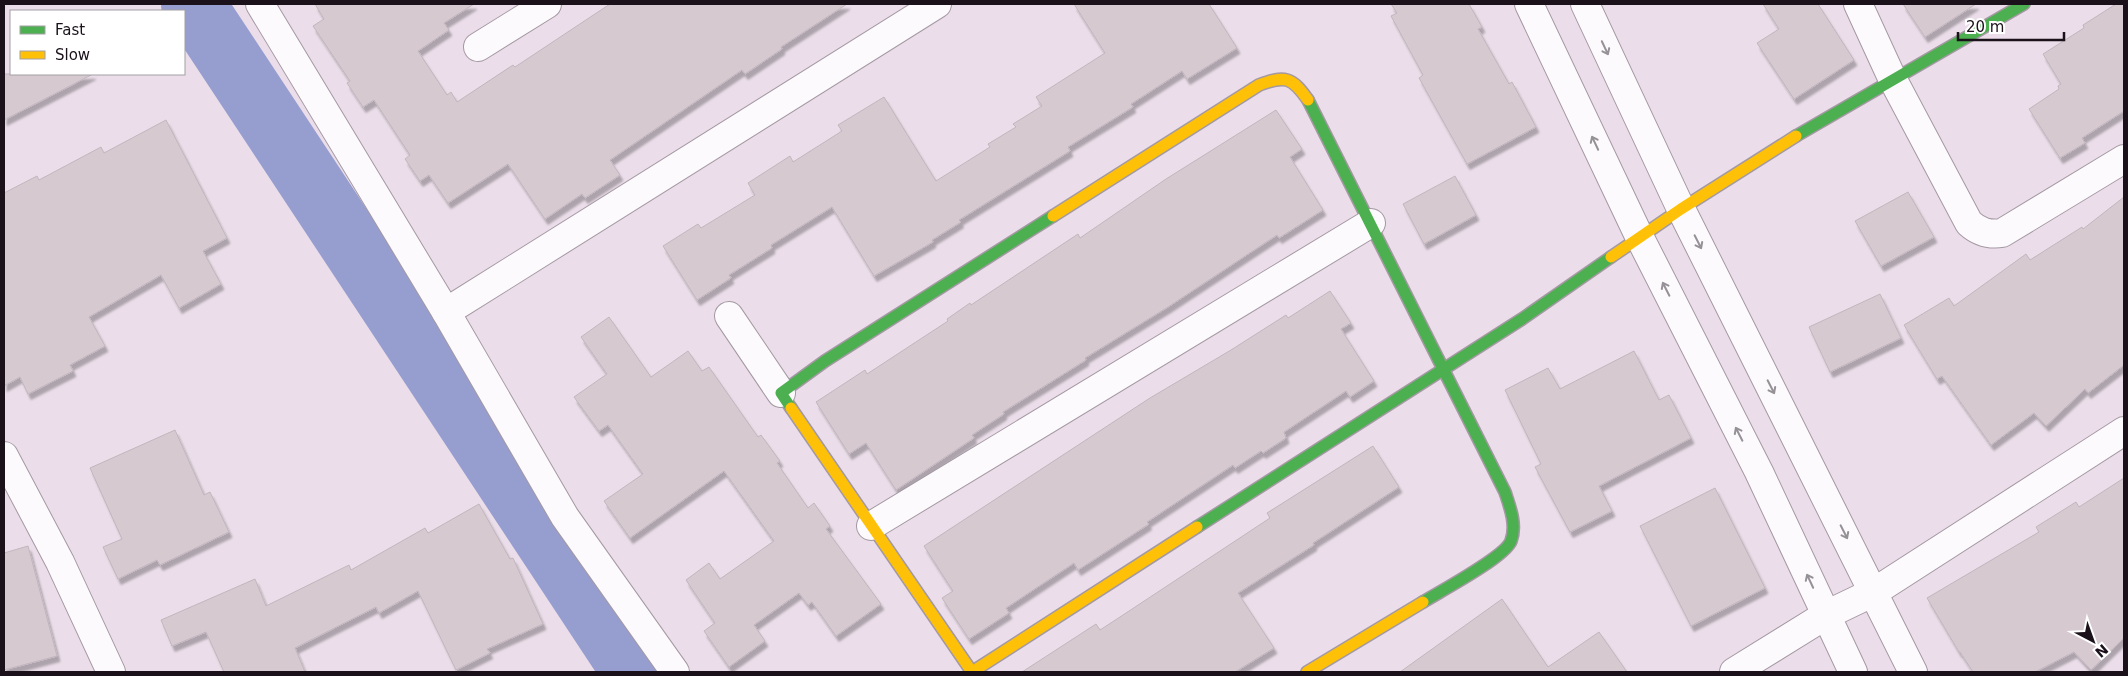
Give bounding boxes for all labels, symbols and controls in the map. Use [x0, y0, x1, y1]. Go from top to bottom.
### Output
legend [10, 10, 185, 75]
scale bar [1958, 10, 2064, 42]
text: 20 m [1966, 18, 2004, 36]
text: Fast [55, 21, 85, 39]
one-way arrow [1601, 40, 1611, 55]
text: Slow [55, 46, 90, 64]
one-way arrow [1590, 136, 1599, 151]
one-way arrow [1694, 234, 1703, 249]
one-way arrow [1661, 282, 1670, 297]
one-way arrow [1767, 379, 1776, 394]
one-way arrow [1734, 427, 1743, 442]
one-way arrow [1840, 524, 1849, 539]
one-way arrow [1804, 574, 1814, 589]
north arrow [2068, 616, 2118, 666]
text: N [2092, 641, 2111, 661]

